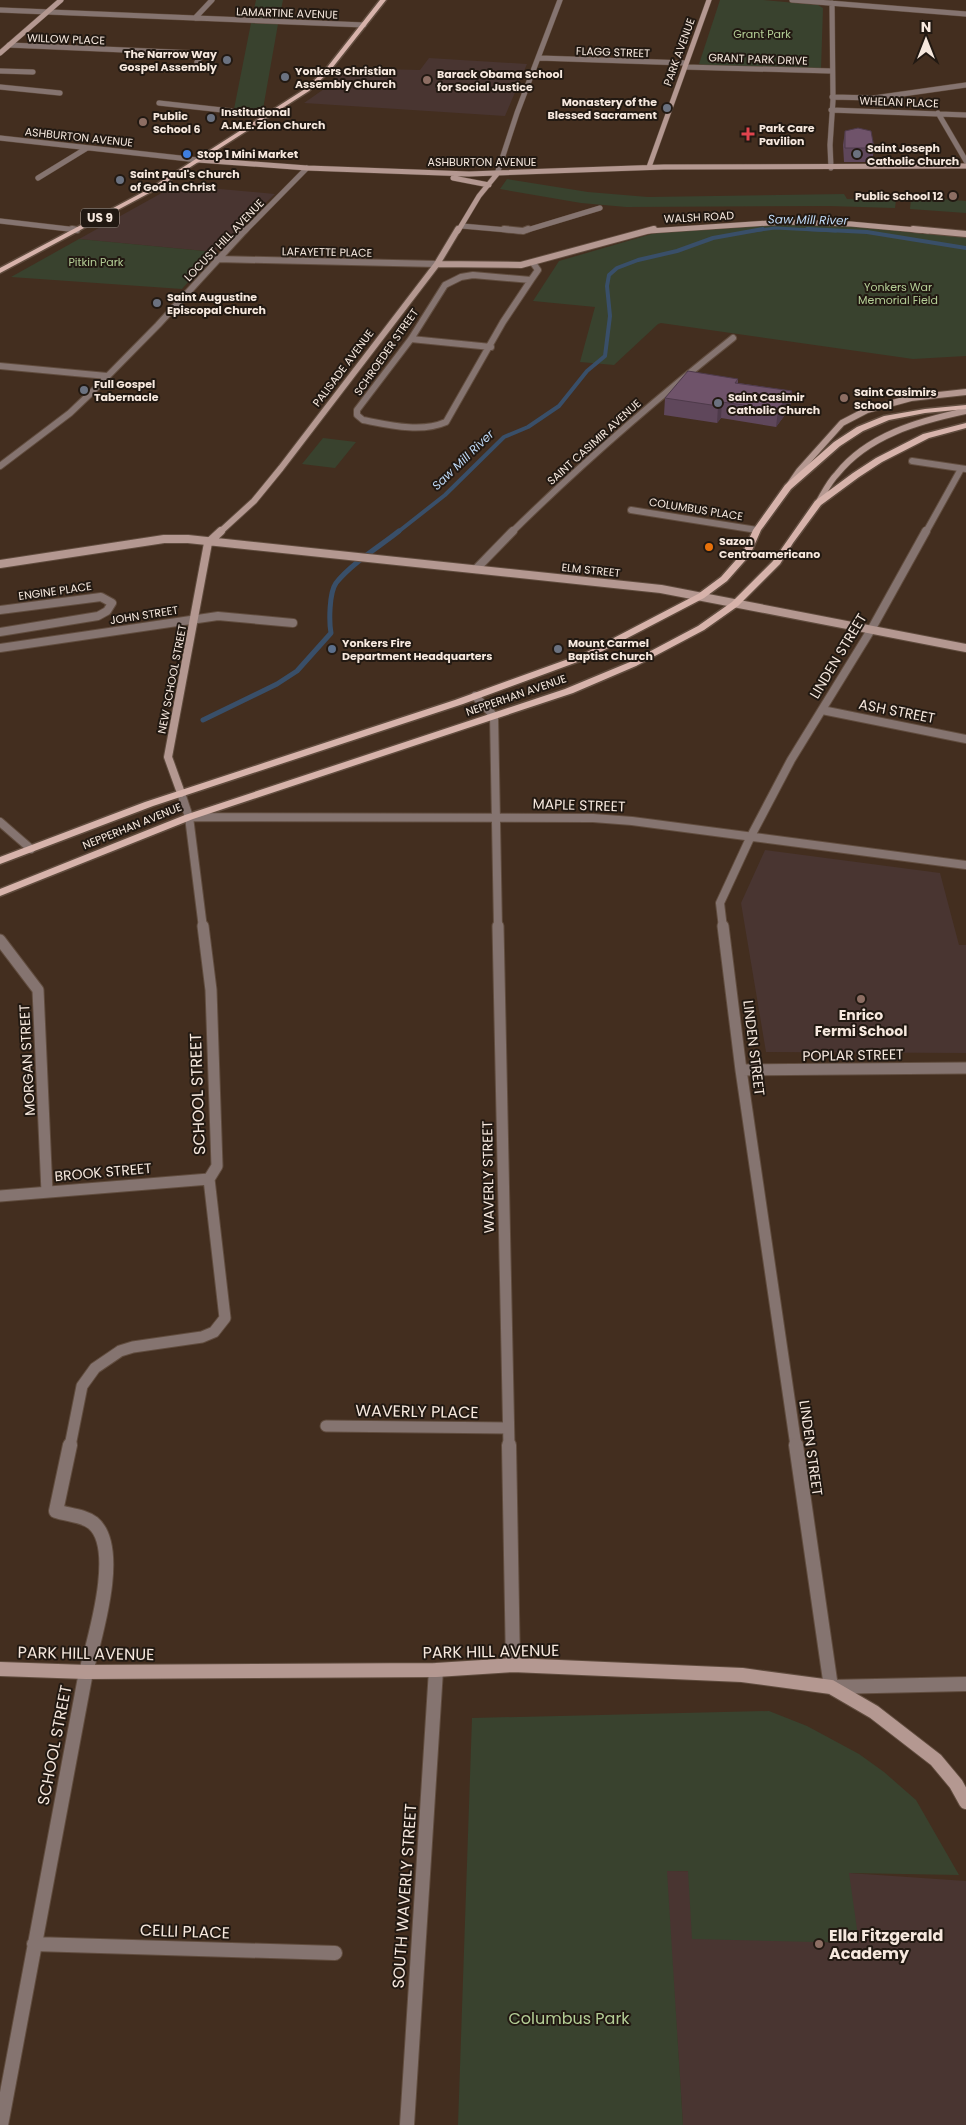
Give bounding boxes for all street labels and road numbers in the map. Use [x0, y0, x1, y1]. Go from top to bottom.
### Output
street label: LAMARTINE AVENUE [236, 3, 338, 23]
street label: PARK AVENUE [659, 16, 699, 88]
street label: WILLOW PLACE [27, 30, 105, 48]
street label: FLAGG STREET [576, 43, 650, 61]
street label: GRANT PARK DRIVE [708, 49, 808, 69]
street label: WHELAN PLACE [859, 93, 939, 111]
street label: ASHBURTON AVENUE [24, 123, 134, 151]
street label: ASHBURTON AVENUE [428, 154, 536, 170]
street label: LOCUST HILL AVENUE [180, 195, 268, 285]
street label: WALSH ROAD [663, 207, 735, 227]
road number: US 9 [81, 208, 119, 228]
street label: LAFAYETTE PLACE [282, 243, 372, 261]
street label: SCHROEDER STREET [350, 305, 422, 399]
street label: PALISADE AVENUE [309, 326, 377, 410]
street label: SAINT CASIMIR AVENUE [544, 395, 644, 489]
street label: COLUMBUS PLACE [648, 494, 744, 524]
street label: ELM STREET [561, 559, 621, 581]
street label: ENGINE PLACE [17, 578, 93, 604]
street label: JOHN STREET [109, 602, 179, 628]
street label: LINDEN STREET [805, 609, 872, 702]
street label: NEW SCHOOL STREET [154, 623, 190, 735]
street label: NEPPERHAN AVENUE [464, 670, 568, 720]
street label: ASH STREET [857, 694, 937, 728]
street label: MAPLE STREET [532, 793, 626, 817]
street label: NEPPERHAN AVENUE [80, 799, 184, 853]
street label: LINDEN STREET [738, 999, 770, 1097]
street label: MORGAN STREET [14, 1003, 40, 1116]
street label: SCHOOL STREET [184, 1032, 211, 1155]
street label: POPLAR STREET [802, 1044, 904, 1066]
street label: WAVERLY STREET [477, 1120, 499, 1233]
street label: BROOK STREET [54, 1158, 153, 1186]
street label: WAVERLY PLACE [355, 1399, 479, 1424]
street label: LINDEN STREET [794, 1399, 828, 1497]
street label: PARK HILL AVENUE [422, 1639, 560, 1664]
street label: PARK HILL AVENUE [17, 1641, 155, 1666]
street label: SCHOOL STREET [32, 1683, 77, 1807]
street label: SOUTH WAVERLY STREET [387, 1802, 422, 1989]
street label: CELLI PLACE [140, 1918, 230, 1945]

